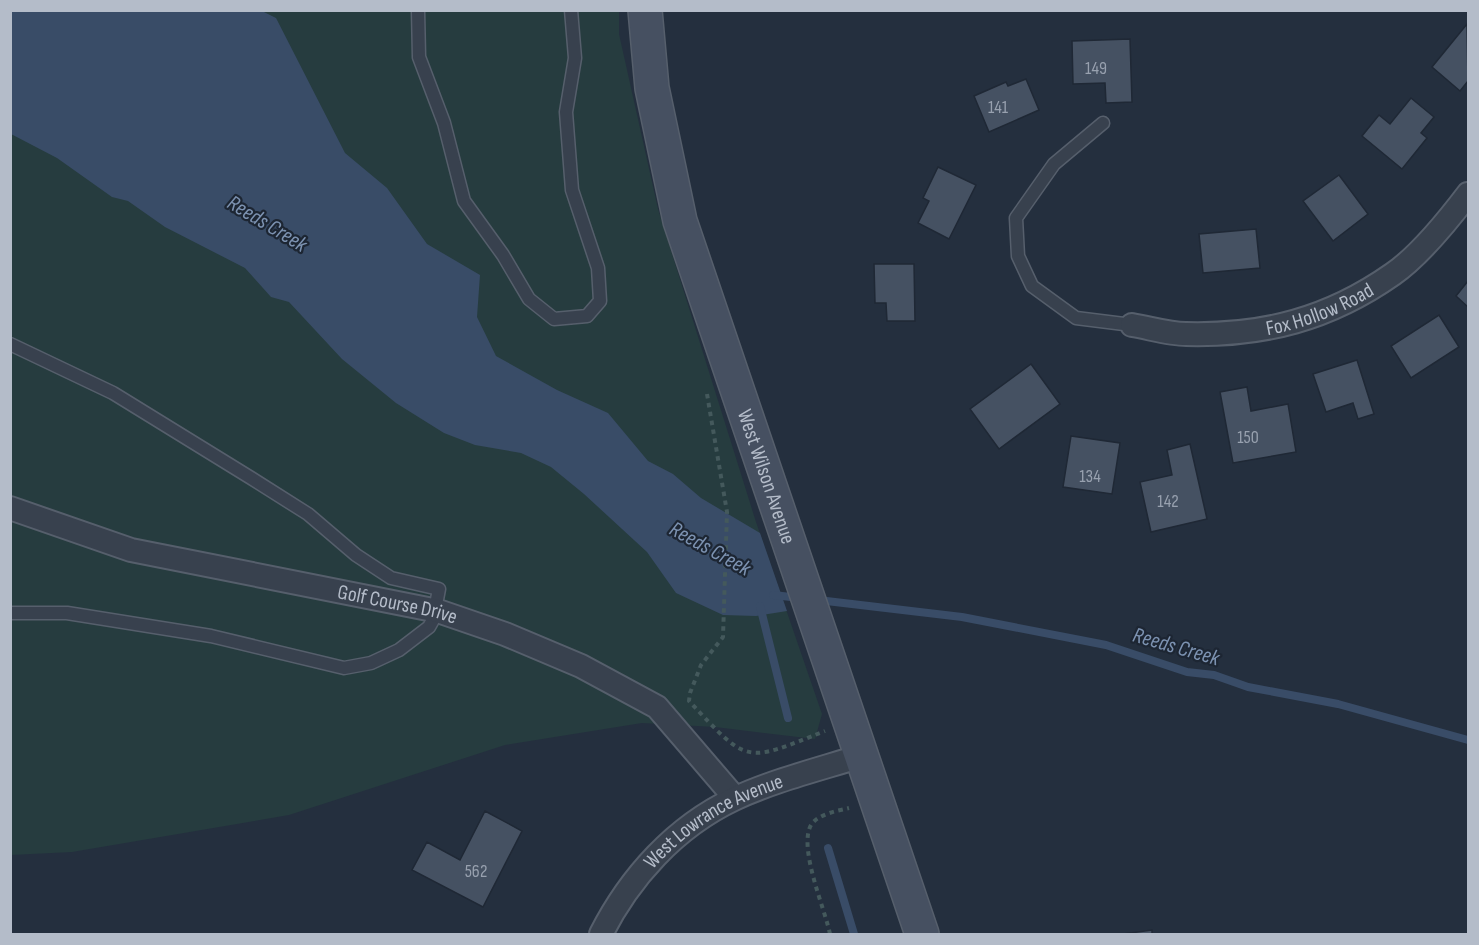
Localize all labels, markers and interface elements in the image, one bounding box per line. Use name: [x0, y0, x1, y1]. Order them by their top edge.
house number: 149: [1085, 58, 1107, 79]
house number: 141: [988, 97, 1009, 118]
water label: Reeds Creek: [222, 190, 313, 259]
street label: Fox Hollow Road: [1264, 277, 1378, 341]
street label: West Wilson Avenue: [732, 406, 801, 547]
house number: 150: [1237, 427, 1259, 448]
house number: 134: [1079, 466, 1101, 487]
house number: 142: [1157, 491, 1179, 512]
water label: Reeds Creek: [665, 516, 756, 583]
street label: Golf Course Drive: [336, 579, 461, 629]
water label: Reeds Creek: [1130, 622, 1223, 672]
street label: West Lowrance Avenue: [638, 768, 786, 874]
house number: 562: [465, 861, 487, 882]

